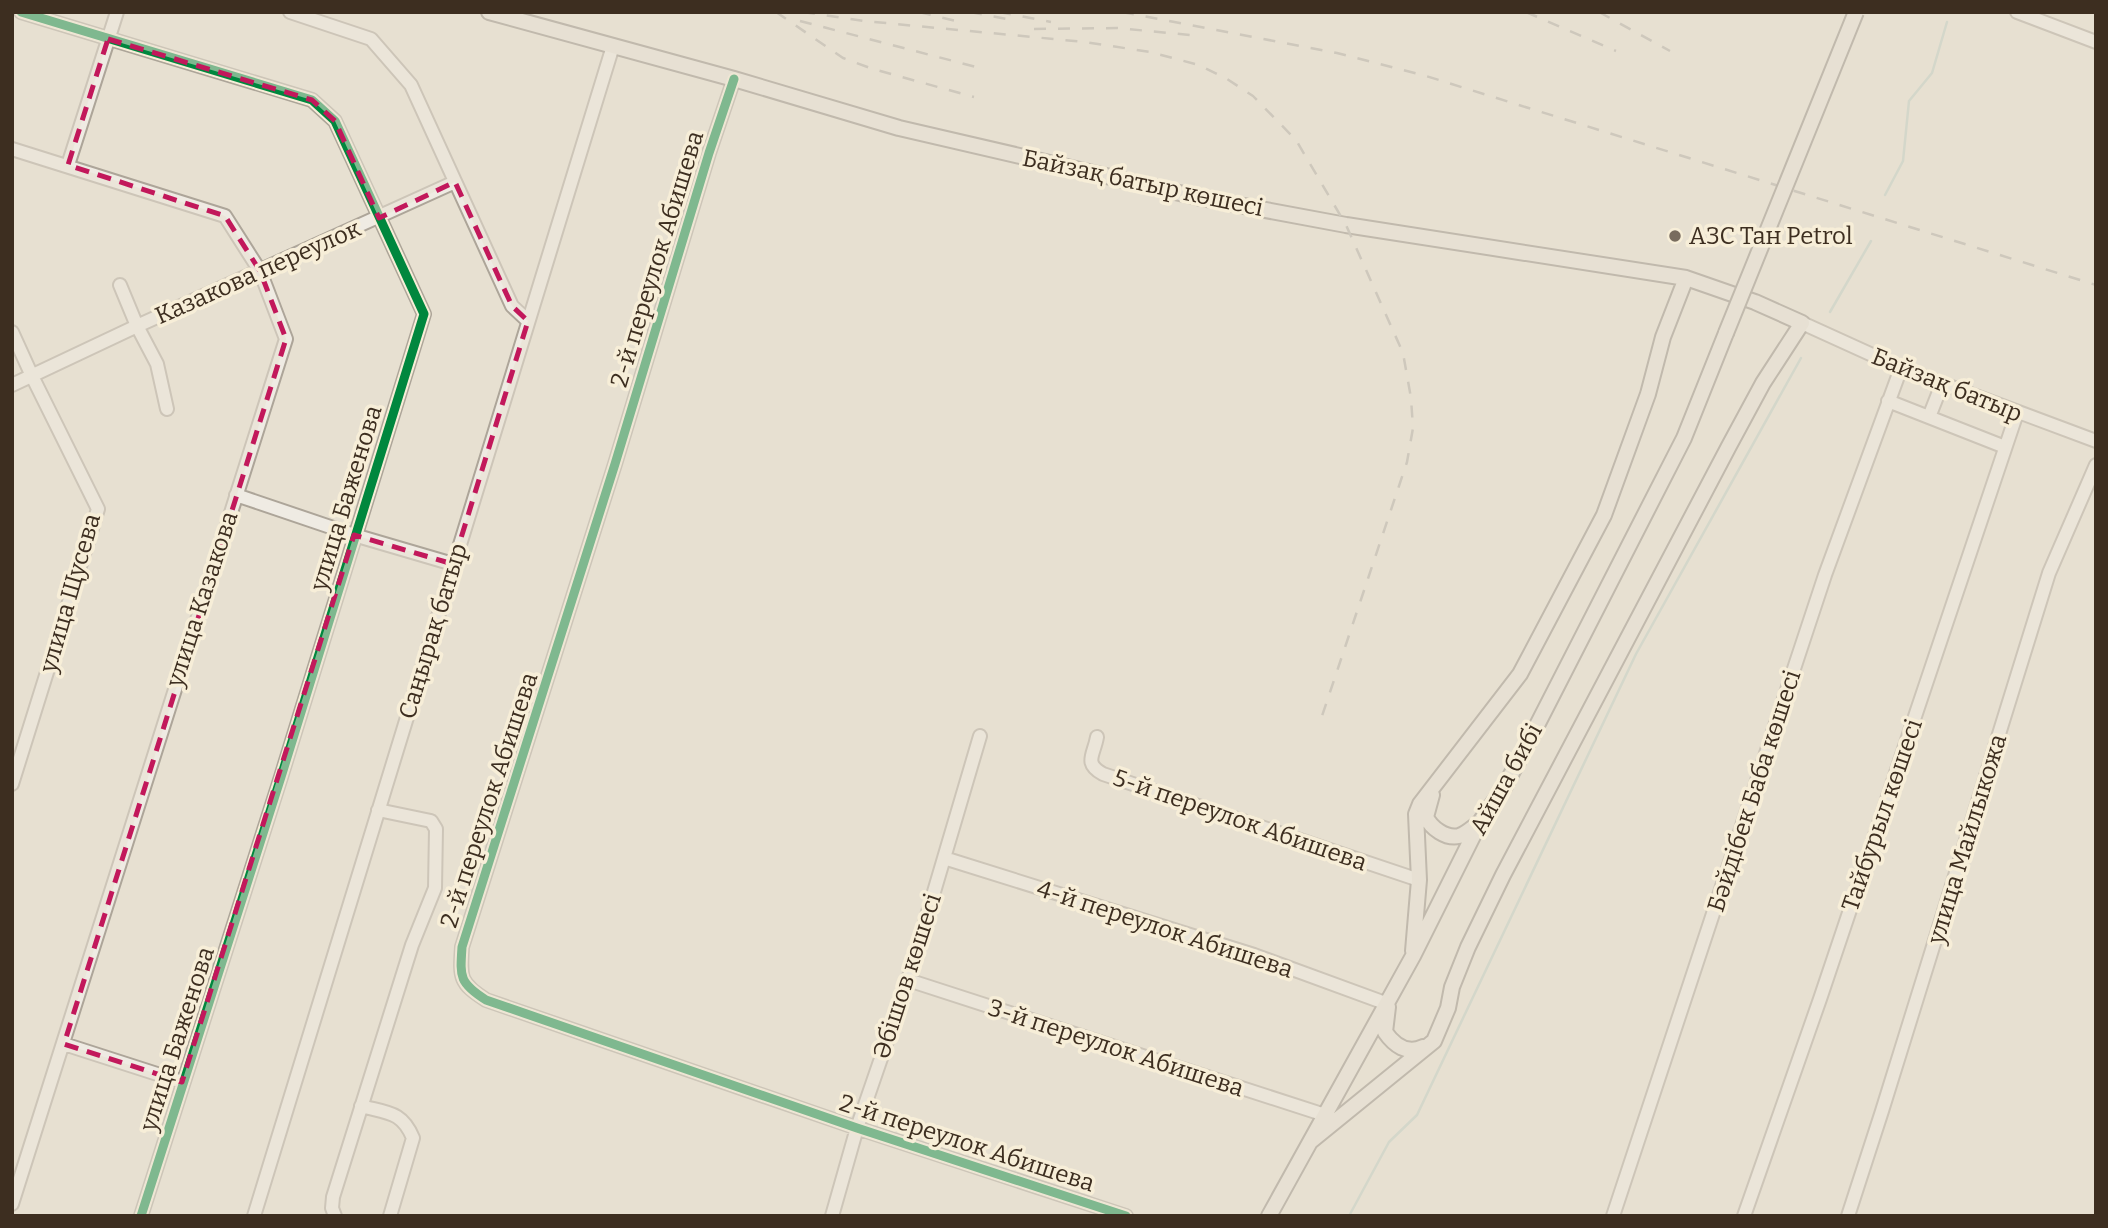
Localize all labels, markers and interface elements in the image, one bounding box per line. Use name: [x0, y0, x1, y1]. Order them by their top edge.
street label: 2-й переулок Абишева: [605, 127, 709, 391]
street label: Байзақ батыр көшесі: [1020, 144, 1266, 222]
street label: Казакова переулок: [151, 214, 365, 330]
place label: АЗС Тан Petrol: [1689, 222, 1853, 250]
marker: АЗС Тан Petrol: [1667, 228, 1683, 244]
street label: Байзақ батыр: [1868, 342, 2026, 428]
street label: улица Баженова: [304, 402, 387, 595]
street label: улица Казакова: [160, 508, 244, 691]
street label: улица Щусева: [34, 510, 106, 677]
street label: Саңырақ батыр: [393, 540, 473, 722]
street label: Бәйдібек Баба көшесі: [1702, 667, 1806, 915]
street label: 2-й переулок Абишева: [434, 669, 544, 931]
street label: Тайбурыл көшесі: [1836, 715, 1928, 915]
street label: Айша бибі: [1464, 719, 1548, 839]
street label: улица Майлыкожа: [1921, 731, 2012, 948]
street label: 5-й переулок Абишева: [1110, 763, 1370, 877]
street label: 4-й переулок Абишева: [1033, 874, 1297, 984]
street label: Әбішов көшесі: [867, 890, 947, 1062]
street label: улица Баженова: [134, 943, 220, 1136]
street label: 3-й переулок Абишева: [985, 993, 1247, 1103]
street label: 2-й переулок Абишева: [836, 1088, 1098, 1198]

